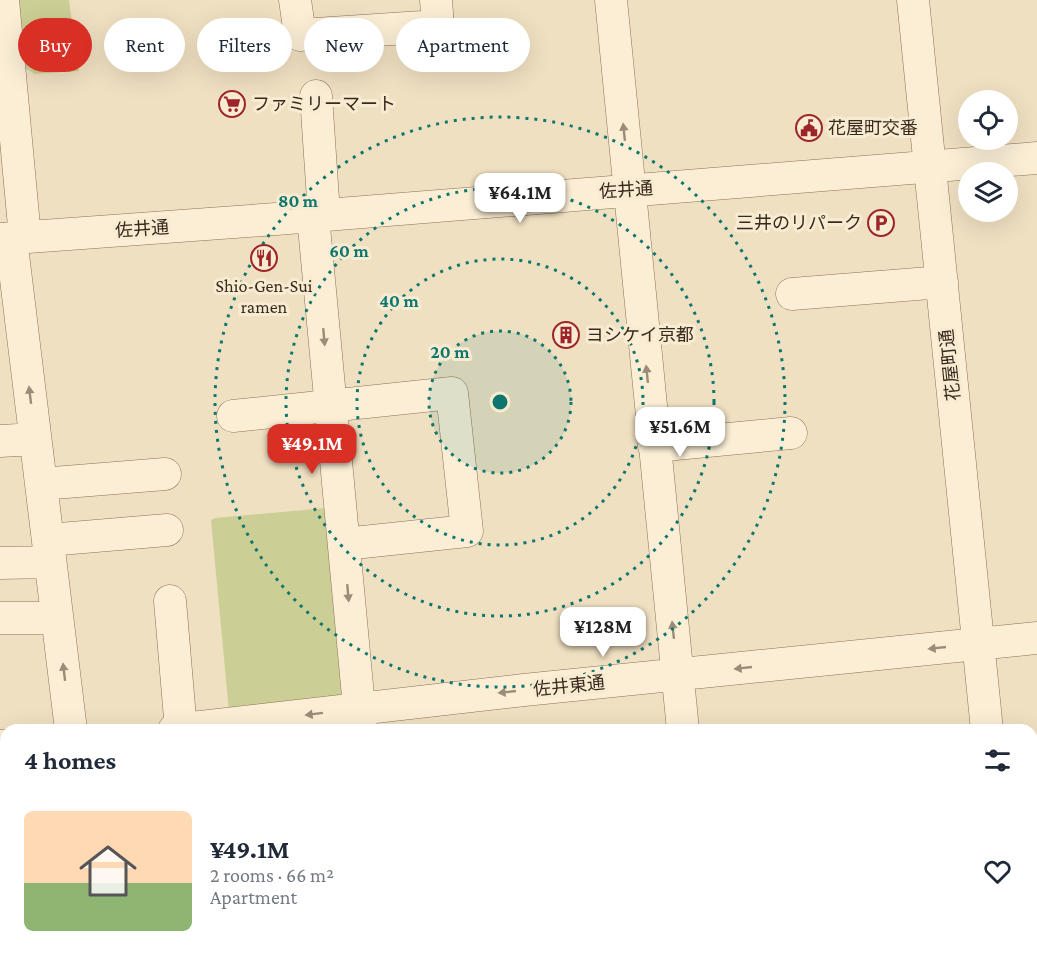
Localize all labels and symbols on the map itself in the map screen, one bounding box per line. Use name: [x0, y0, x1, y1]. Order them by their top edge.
supermarket icon: ファミリーマート: [217, 89, 247, 119]
place label: ファミリーマート: [252, 94, 396, 114]
public building icon: 花屋町交番: [794, 113, 824, 143]
place label: 花屋町交番: [828, 118, 918, 138]
one-way arrow: [619, 122, 629, 141]
pin: ¥64.1M: [471, 173, 569, 224]
street label: 佐井通: [598, 178, 654, 202]
text: 80 m: [278, 191, 319, 211]
parking icon: 三井のリパーク: [866, 208, 896, 238]
place label: 三井のリパーク: [736, 213, 862, 233]
street label: 佐井通: [114, 217, 170, 241]
text: 60 m: [329, 241, 369, 261]
restaurant icon: Shio-Gen-Sui ramen: [249, 243, 279, 273]
place label: Shio-Gen-Sui ramen: [216, 276, 313, 317]
text: 40 m: [379, 291, 419, 311]
building icon: ヨシケイ京都: [551, 320, 581, 350]
place label: ヨシケイ京都: [586, 325, 694, 345]
one-way arrow: [319, 327, 329, 346]
street label: 花屋町通: [936, 328, 964, 402]
text: 20 m: [431, 342, 470, 362]
one-way arrow: [642, 364, 652, 383]
one-way arrow: [25, 386, 35, 405]
centre of rings: [490, 392, 510, 412]
pin: ¥51.6M: [631, 407, 729, 458]
pin: ¥49.1M: [263, 424, 361, 475]
one-way arrow: [343, 584, 353, 603]
pin: ¥128M: [561, 607, 645, 658]
one-way arrow: [668, 621, 678, 640]
one-way arrow: [927, 643, 946, 653]
one-way arrow: [59, 663, 68, 682]
one-way arrow: [733, 663, 752, 673]
street label: 佐井東通: [532, 672, 606, 700]
one-way arrow: [498, 687, 517, 697]
one-way arrow: [304, 709, 323, 719]

